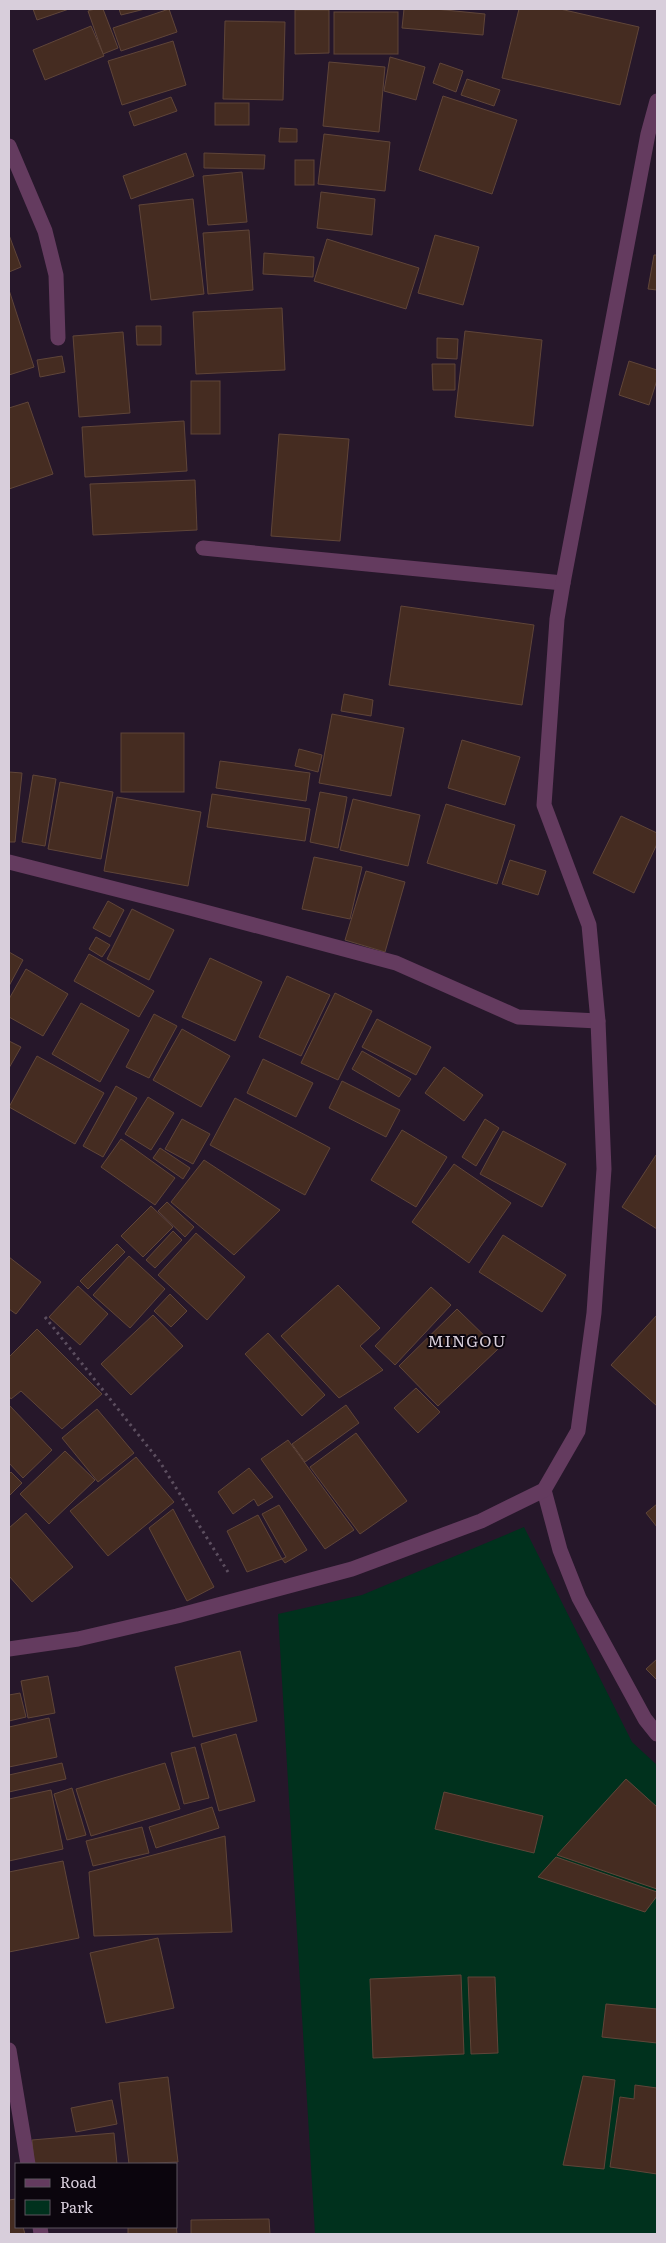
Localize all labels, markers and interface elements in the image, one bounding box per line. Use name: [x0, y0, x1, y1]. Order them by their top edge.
district label: MINGOU: [428, 1328, 506, 1352]
legend: [15, 2163, 178, 2228]
text: Road: [60, 2170, 96, 2193]
text: Park: [60, 2195, 94, 2218]

